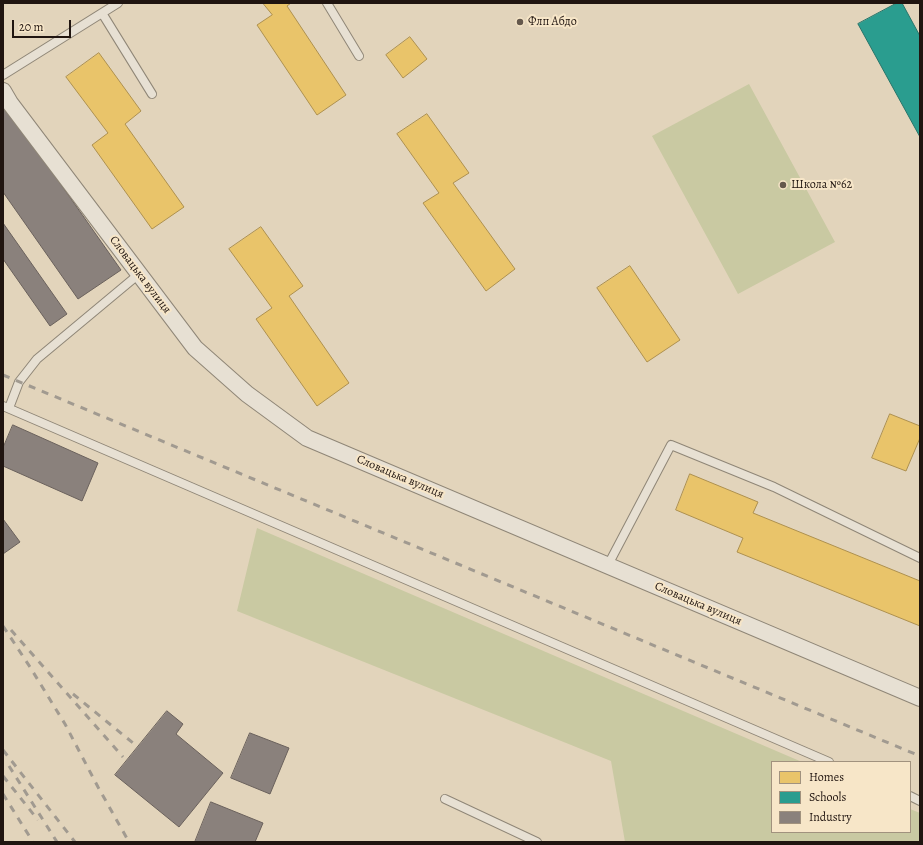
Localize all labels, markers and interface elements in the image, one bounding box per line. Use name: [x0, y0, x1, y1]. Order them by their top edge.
scale bar: [14, 12, 73, 38]
place label: Флп Абдо: [528, 15, 577, 29]
marker: Флп Абдо: [515, 17, 525, 27]
text: 20 m: [19, 19, 43, 35]
place label: Школа №62: [791, 178, 852, 192]
marker: Школа №62: [778, 180, 788, 190]
street label: Словацька вулиця: [106, 233, 174, 317]
street label: Словацька вулиця: [354, 452, 446, 502]
street label: Словацька вулиця: [652, 579, 744, 629]
legend: [771, 761, 911, 833]
text: Homes: [809, 769, 844, 785]
text: Schools: [809, 789, 846, 805]
text: Industry: [809, 809, 852, 825]

